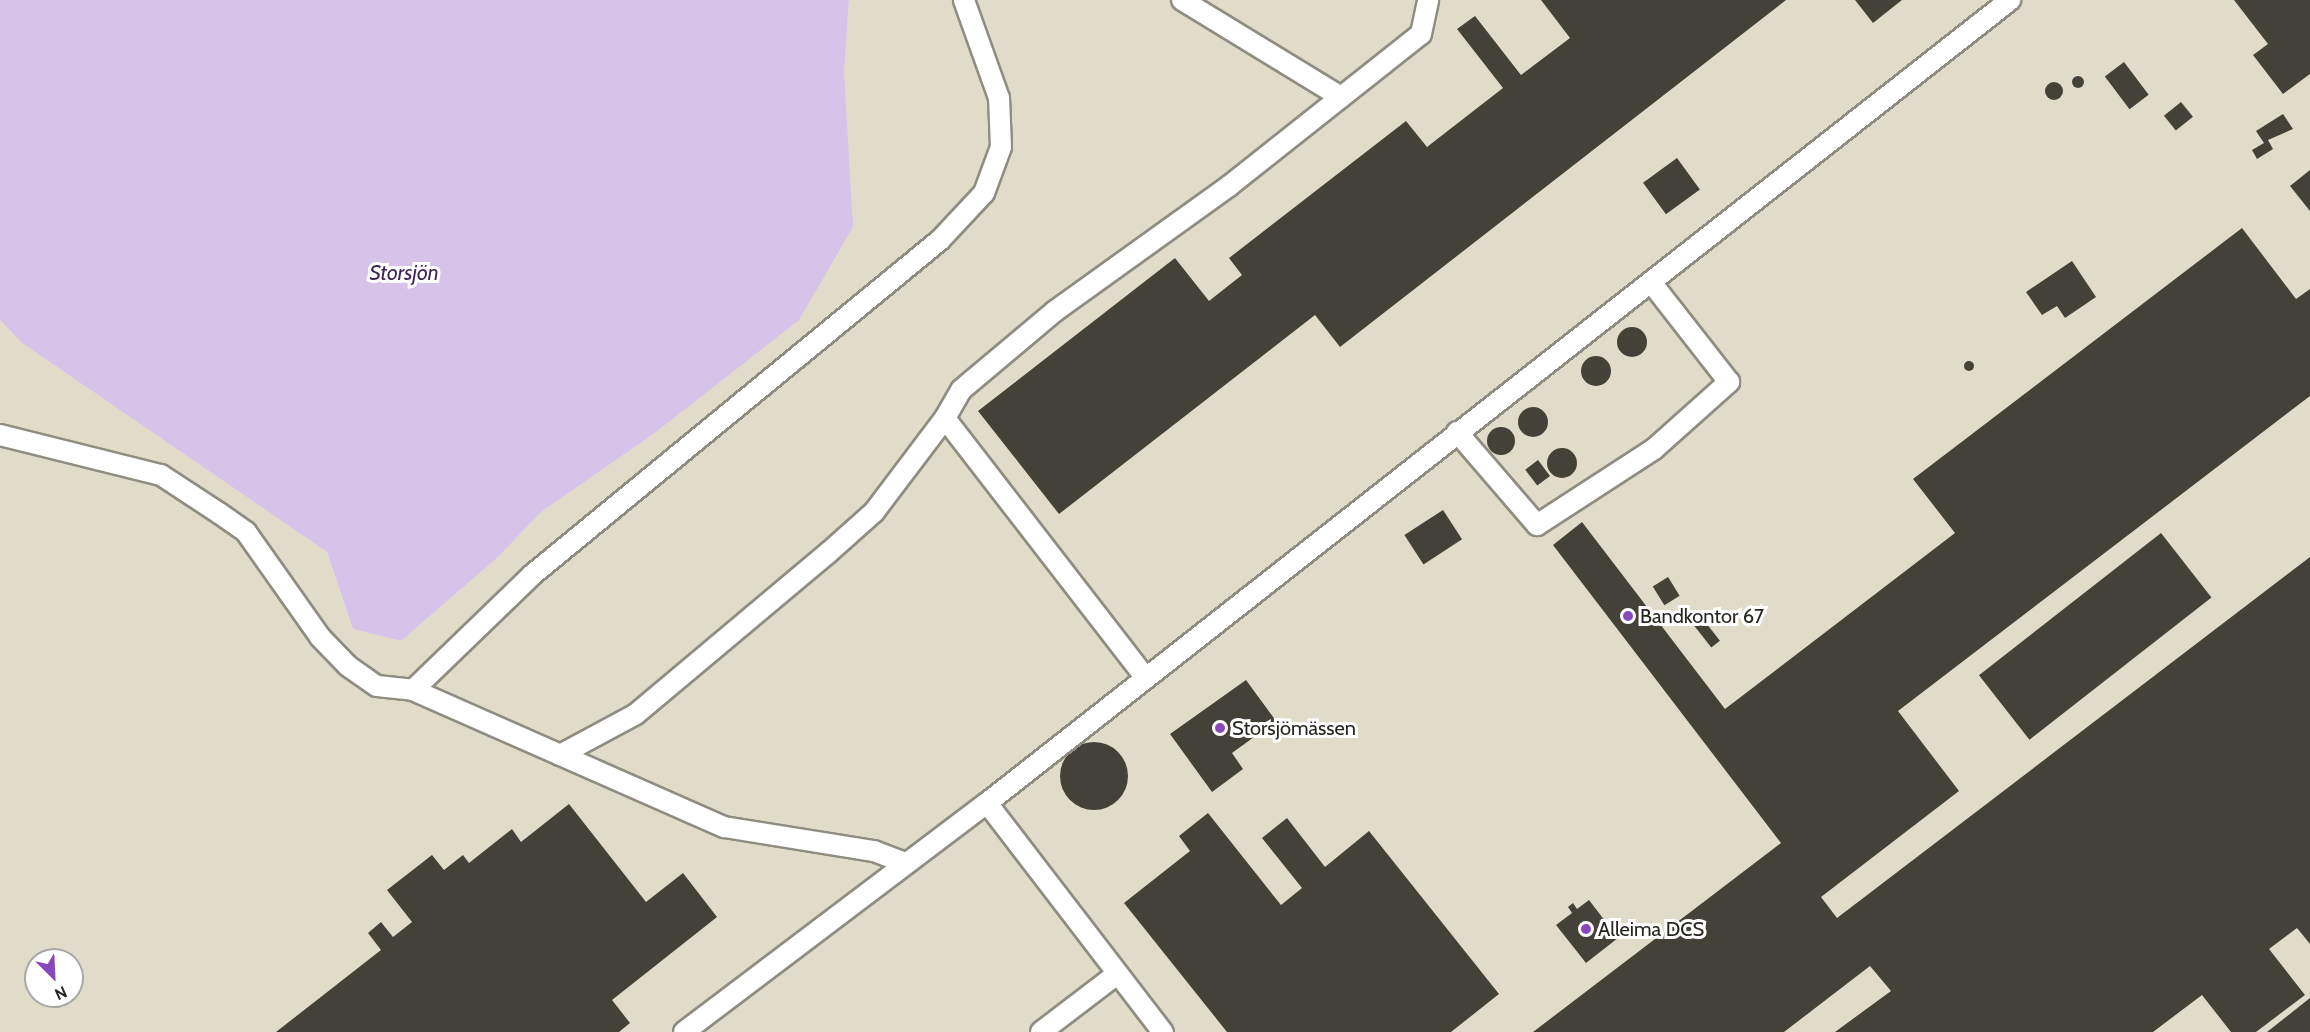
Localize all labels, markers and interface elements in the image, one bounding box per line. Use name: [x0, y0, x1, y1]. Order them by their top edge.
water label: Storsjön: [369, 260, 439, 286]
place label: Bandkontor 67: [1640, 604, 1764, 628]
marker: Bandkontor 67: [1621, 609, 1635, 623]
place label: Storsjömässen: [1232, 716, 1356, 740]
marker: Storsjömässen: [1213, 721, 1227, 735]
place label: Alleima DCS: [1598, 917, 1704, 941]
marker: Alleima DCS: [1579, 922, 1593, 936]
north arrow: [24, 948, 84, 1008]
text: N: [52, 982, 70, 1004]

